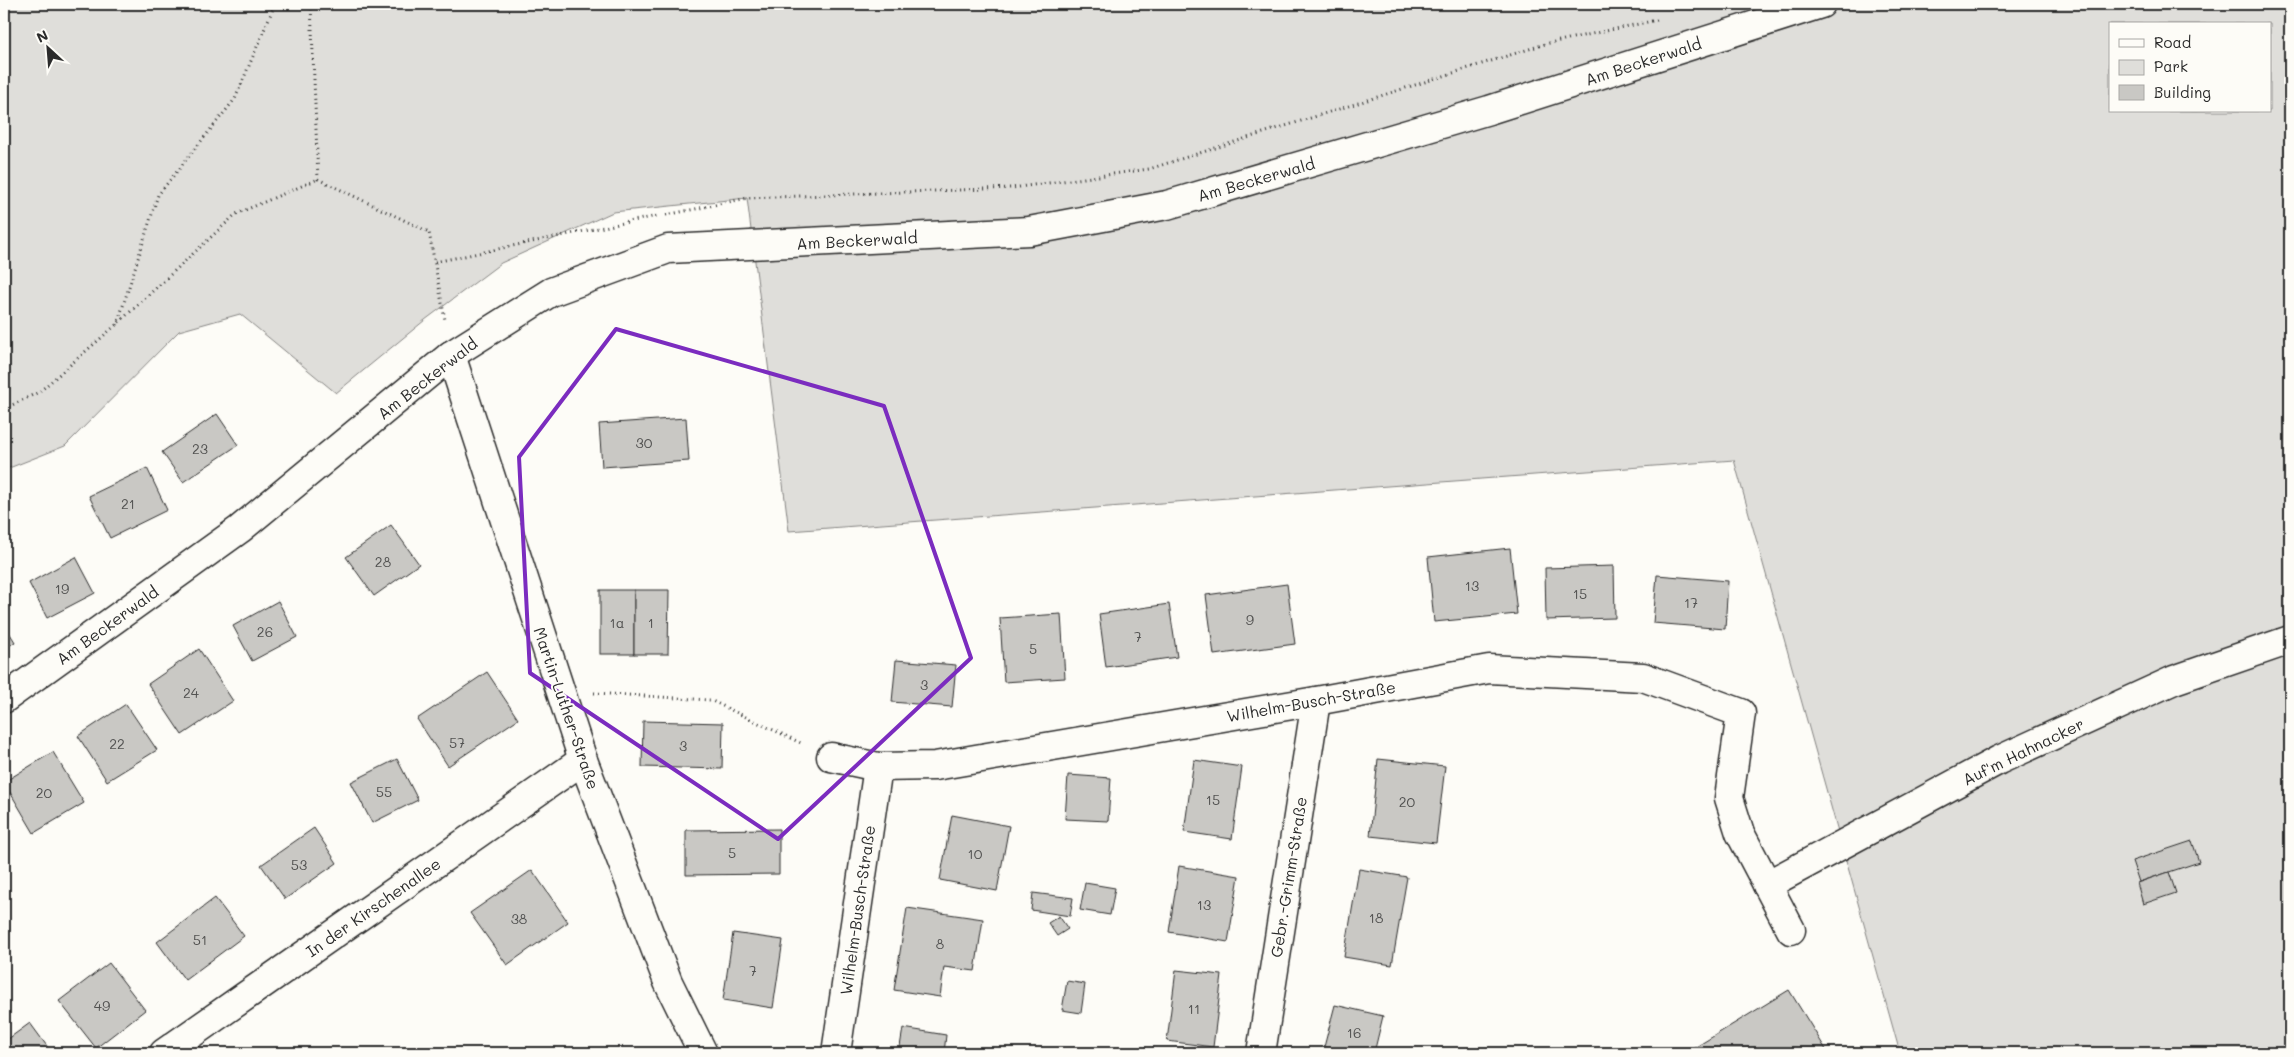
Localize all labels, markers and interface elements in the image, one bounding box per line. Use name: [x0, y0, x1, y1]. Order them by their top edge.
north arrow: [22, 22, 72, 72]
legend: [2109, 22, 2272, 112]
text: N: [33, 25, 51, 47]
street label: Am Beckerwald: [1582, 32, 1704, 90]
text: Road: [2154, 32, 2191, 52]
text: Park: [2154, 56, 2188, 76]
text: Building: [2154, 82, 2211, 102]
street label: Am Beckerwald: [1195, 152, 1317, 206]
street label: Am Beckerwald: [796, 226, 918, 254]
street label: Am Beckerwald: [373, 332, 481, 424]
house number: 30: [636, 433, 653, 452]
house number: 23: [192, 439, 208, 458]
house number: 21: [121, 494, 135, 513]
house number: 28: [375, 552, 391, 571]
house number: 13: [1465, 576, 1479, 595]
house number: 19: [55, 579, 69, 598]
street label: Am Beckerwald: [52, 581, 162, 669]
house number: 15: [1573, 584, 1587, 603]
house number: 17: [1684, 593, 1698, 612]
house number: 9: [1246, 610, 1254, 629]
house number: 1a: [610, 613, 624, 632]
house number: 1: [648, 613, 654, 632]
house number: 26: [257, 622, 273, 641]
street label: Martin-Luther-Straße: [529, 624, 605, 792]
house number: 7: [1134, 627, 1142, 646]
house number: 5: [1029, 639, 1037, 658]
house number: 3: [920, 675, 928, 694]
street label: Wilhelm-Busch-Straße: [1225, 676, 1397, 726]
house number: 24: [183, 683, 200, 702]
street label: Auf'm Hahnacker: [1959, 713, 2087, 789]
house number: 57: [449, 733, 465, 752]
house number: 22: [109, 734, 125, 753]
house number: 3: [679, 736, 687, 755]
house number: 55: [376, 782, 392, 801]
house number: 20: [36, 783, 53, 802]
house number: 15: [1206, 790, 1220, 809]
house number: 20: [1399, 792, 1416, 811]
street label: Gebr.-Grimm-Straße: [1265, 795, 1311, 959]
street label: Wilhelm-Busch-Straße: [835, 824, 879, 996]
house number: 5: [728, 843, 736, 862]
house number: 10: [968, 844, 983, 863]
street label: In der Kirschenallee: [302, 853, 444, 961]
house number: 53: [291, 855, 307, 874]
house number: 13: [1197, 895, 1211, 914]
house number: 18: [1369, 908, 1383, 927]
house number: 38: [511, 909, 527, 928]
house number: 51: [193, 930, 207, 949]
house number: 8: [936, 934, 944, 953]
house number: 7: [749, 961, 757, 980]
house number: 49: [94, 996, 110, 1015]
house number: 11: [1188, 999, 1200, 1018]
house number: 16: [1347, 1023, 1361, 1042]

